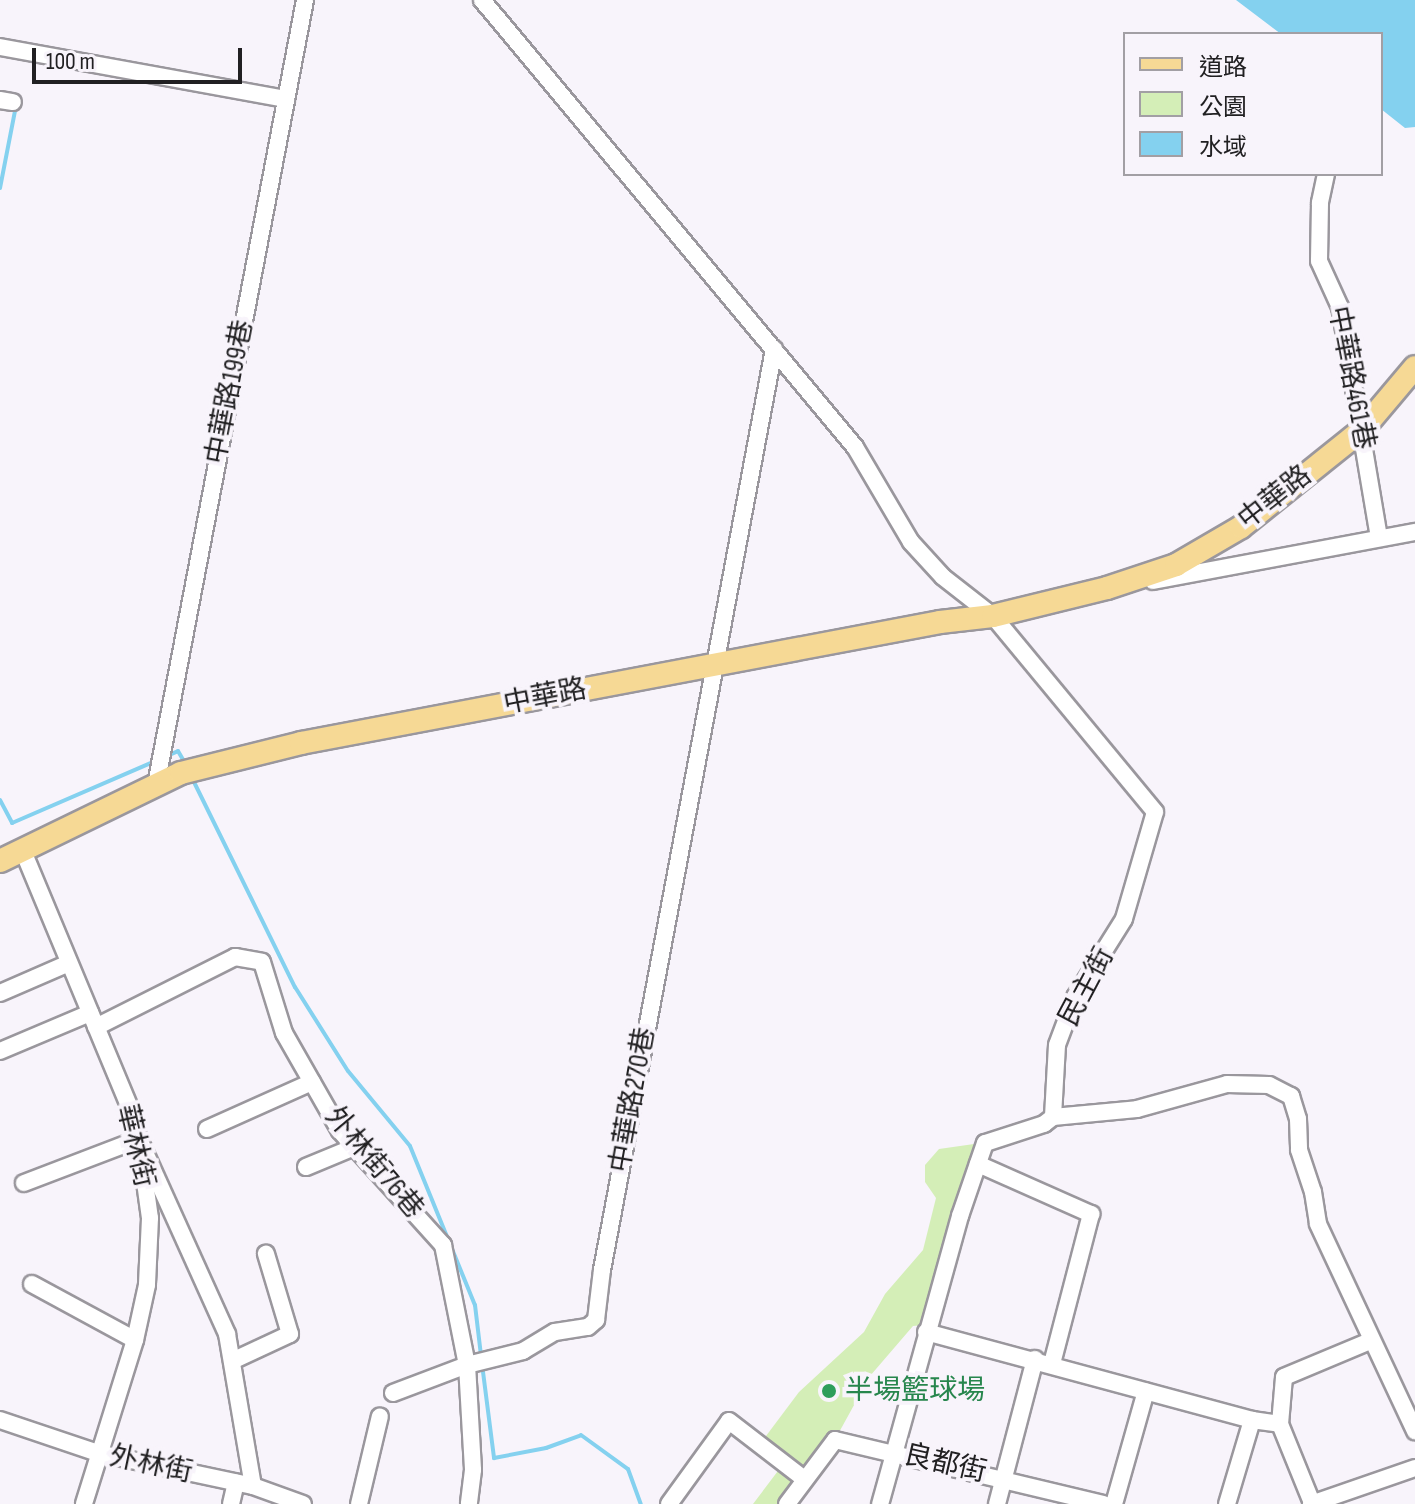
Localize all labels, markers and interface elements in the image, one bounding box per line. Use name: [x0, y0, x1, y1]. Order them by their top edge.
scale bar: [36, 32, 246, 82]
legend: [1123, 32, 1383, 176]
text: 100 m: [46, 47, 95, 76]
text: 道路: [1199, 53, 1247, 82]
text: 公園: [1199, 93, 1247, 122]
text: 水域: [1199, 133, 1247, 162]
street label: 中華路461巷: [1321, 303, 1381, 453]
street label: 中華路199巷: [200, 317, 260, 467]
street label: 中華路: [1232, 459, 1318, 537]
street label: 中華路: [501, 672, 589, 722]
street label: 民主街: [1052, 942, 1122, 1032]
street label: 中華路270巷: [604, 1025, 662, 1175]
street label: 外林街76巷: [318, 1100, 430, 1226]
street label: 華林街: [109, 1101, 161, 1191]
place label: 半場籃球場: [845, 1374, 985, 1408]
marker: 半場籃球場: [820, 1382, 838, 1400]
street label: 良都街: [900, 1438, 990, 1490]
street label: 外林街: [106, 1440, 196, 1490]

